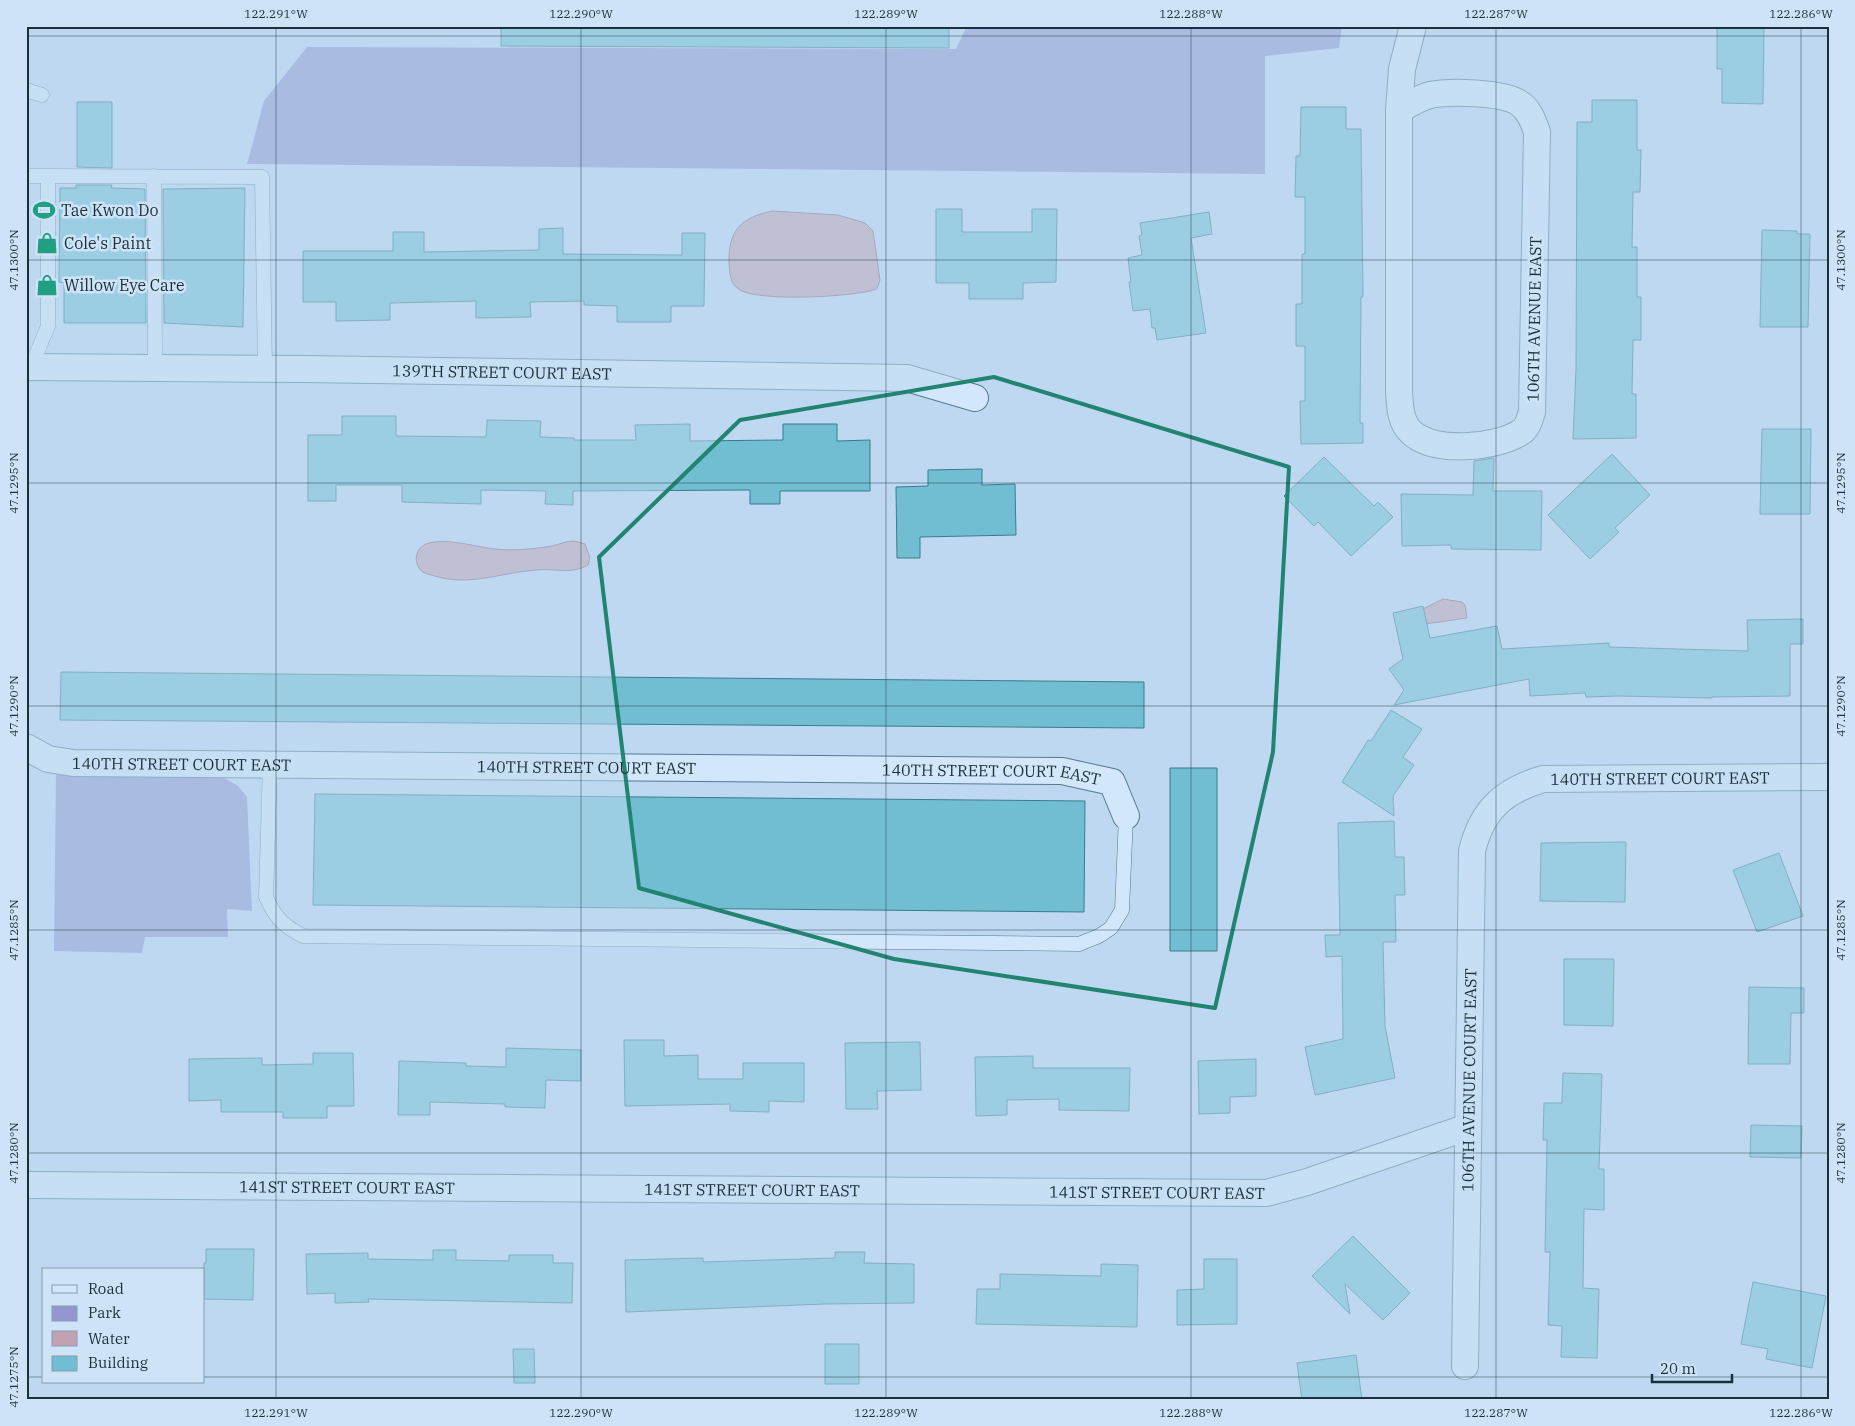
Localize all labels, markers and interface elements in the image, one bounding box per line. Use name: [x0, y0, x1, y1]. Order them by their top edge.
text: 122.291°W: [244, 6, 308, 21]
text: 122.290°W: [549, 6, 613, 21]
text: 122.289°W: [854, 6, 918, 21]
text: 122.288°W: [1159, 6, 1223, 21]
text: 122.287°W: [1464, 6, 1528, 21]
text: 122.286°W: [1769, 6, 1833, 21]
sports icon: Tae Kwon Do: [31, 197, 57, 223]
place label: Tae Kwon Do: [61, 200, 158, 220]
text: 47.1300°N: [6, 229, 21, 291]
text: 47.1300°N: [1833, 229, 1848, 291]
shop icon: Cole's Paint: [34, 230, 60, 256]
place label: Cole's Paint: [64, 233, 151, 253]
street label: 106TH AVENUE EAST: [1523, 236, 1545, 402]
shop icon: Willow Eye Care: [34, 272, 60, 298]
place label: Willow Eye Care: [64, 275, 185, 295]
street label: 139TH STREET COURT EAST: [392, 360, 612, 384]
text: 47.1295°N: [6, 452, 21, 514]
text: 47.1295°N: [1833, 452, 1848, 514]
text: 47.1290°N: [6, 675, 21, 737]
text: 47.1290°N: [1833, 675, 1848, 737]
street label: 140TH STREET COURT EAST: [72, 753, 291, 775]
street label: 140TH STREET COURT EAST: [477, 756, 696, 778]
street label: 140TH STREET COURT EAST: [882, 760, 1103, 789]
street label: 140TH STREET COURT EAST: [1550, 767, 1770, 789]
text: 47.1285°N: [6, 899, 21, 961]
text: 47.1285°N: [1833, 899, 1848, 961]
street label: 106TH AVENUE COURT EAST: [1457, 968, 1480, 1192]
text: 47.1280°N: [6, 1122, 21, 1184]
text: 47.1280°N: [1833, 1122, 1848, 1184]
street label: 141ST STREET COURT EAST: [239, 1176, 455, 1198]
street label: 141ST STREET COURT EAST: [644, 1179, 860, 1200]
street label: 141ST STREET COURT EAST: [1049, 1182, 1265, 1203]
legend: [42, 1268, 205, 1384]
text: Road: [88, 1279, 124, 1298]
text: Park: [88, 1303, 121, 1322]
text: Water: [88, 1329, 130, 1348]
text: 47.1275°N: [6, 1346, 21, 1408]
scale bar: [1652, 1351, 1732, 1383]
text: Building: [88, 1353, 148, 1372]
text: 20 m: [1660, 1359, 1696, 1378]
text: 122.291°W: [244, 1405, 308, 1420]
text: 122.290°W: [549, 1405, 613, 1420]
text: 122.289°W: [854, 1405, 918, 1420]
text: 122.288°W: [1159, 1405, 1223, 1420]
text: 122.287°W: [1464, 1405, 1528, 1420]
text: 122.286°W: [1769, 1405, 1833, 1420]

